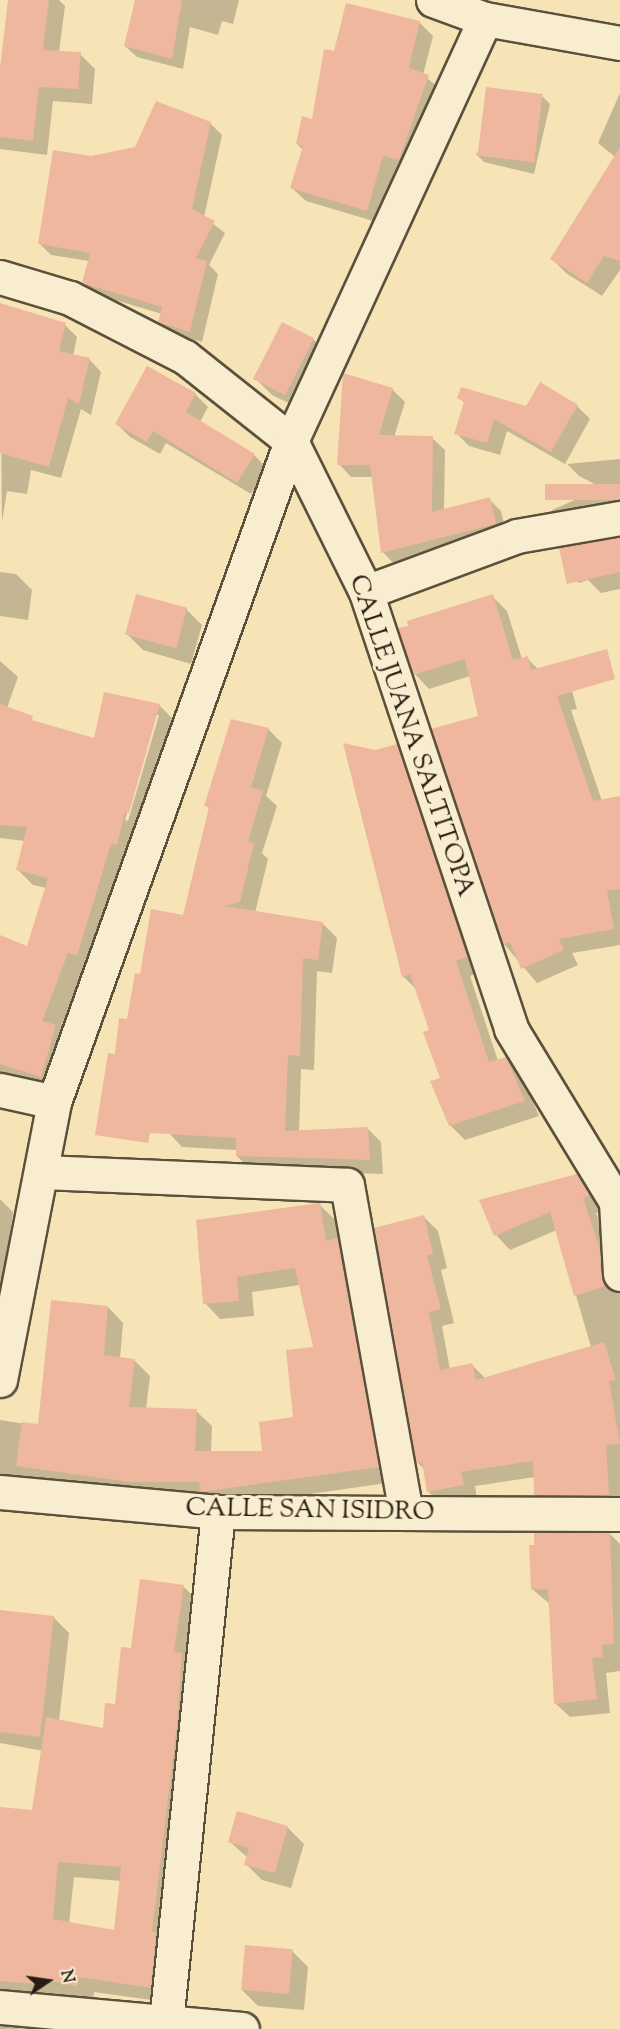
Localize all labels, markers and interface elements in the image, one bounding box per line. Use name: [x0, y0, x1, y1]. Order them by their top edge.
street label: CALLE JUANA SALTITOPA: [341, 571, 481, 901]
street label: CALLE SAN ISIDRO: [185, 1493, 435, 1529]
north arrow: [18, 1951, 78, 2011]
text: N: [53, 1968, 79, 1986]

